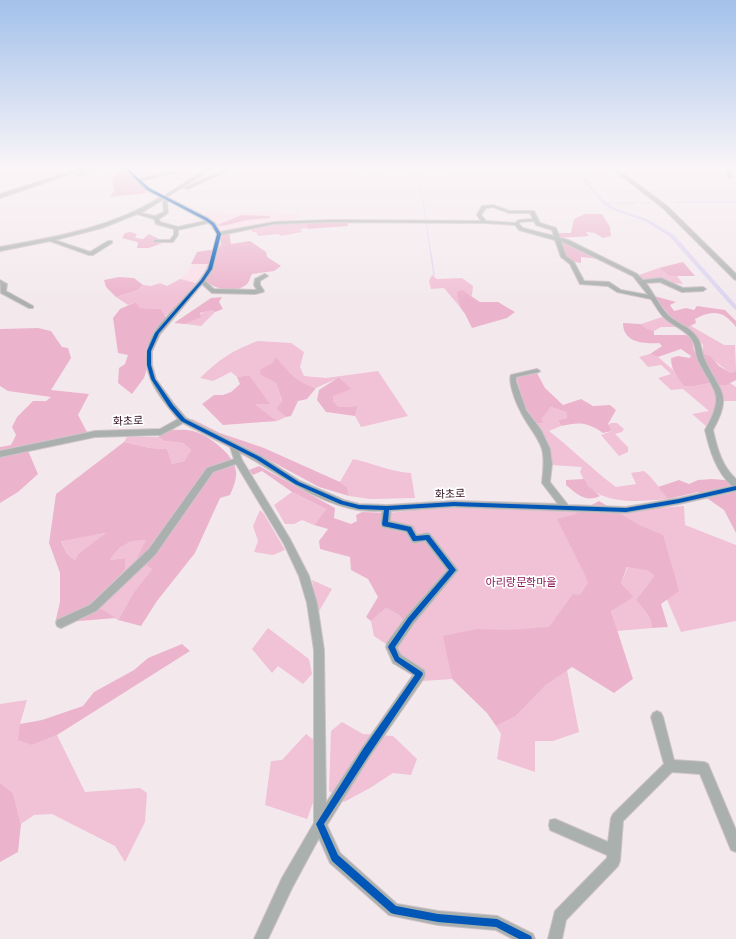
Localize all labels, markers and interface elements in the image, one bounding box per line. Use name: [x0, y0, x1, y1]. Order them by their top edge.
street label: 화초로: [113, 415, 143, 429]
street label: 화초로: [435, 488, 465, 502]
park label: 아리랑문학마을: [486, 576, 556, 590]

